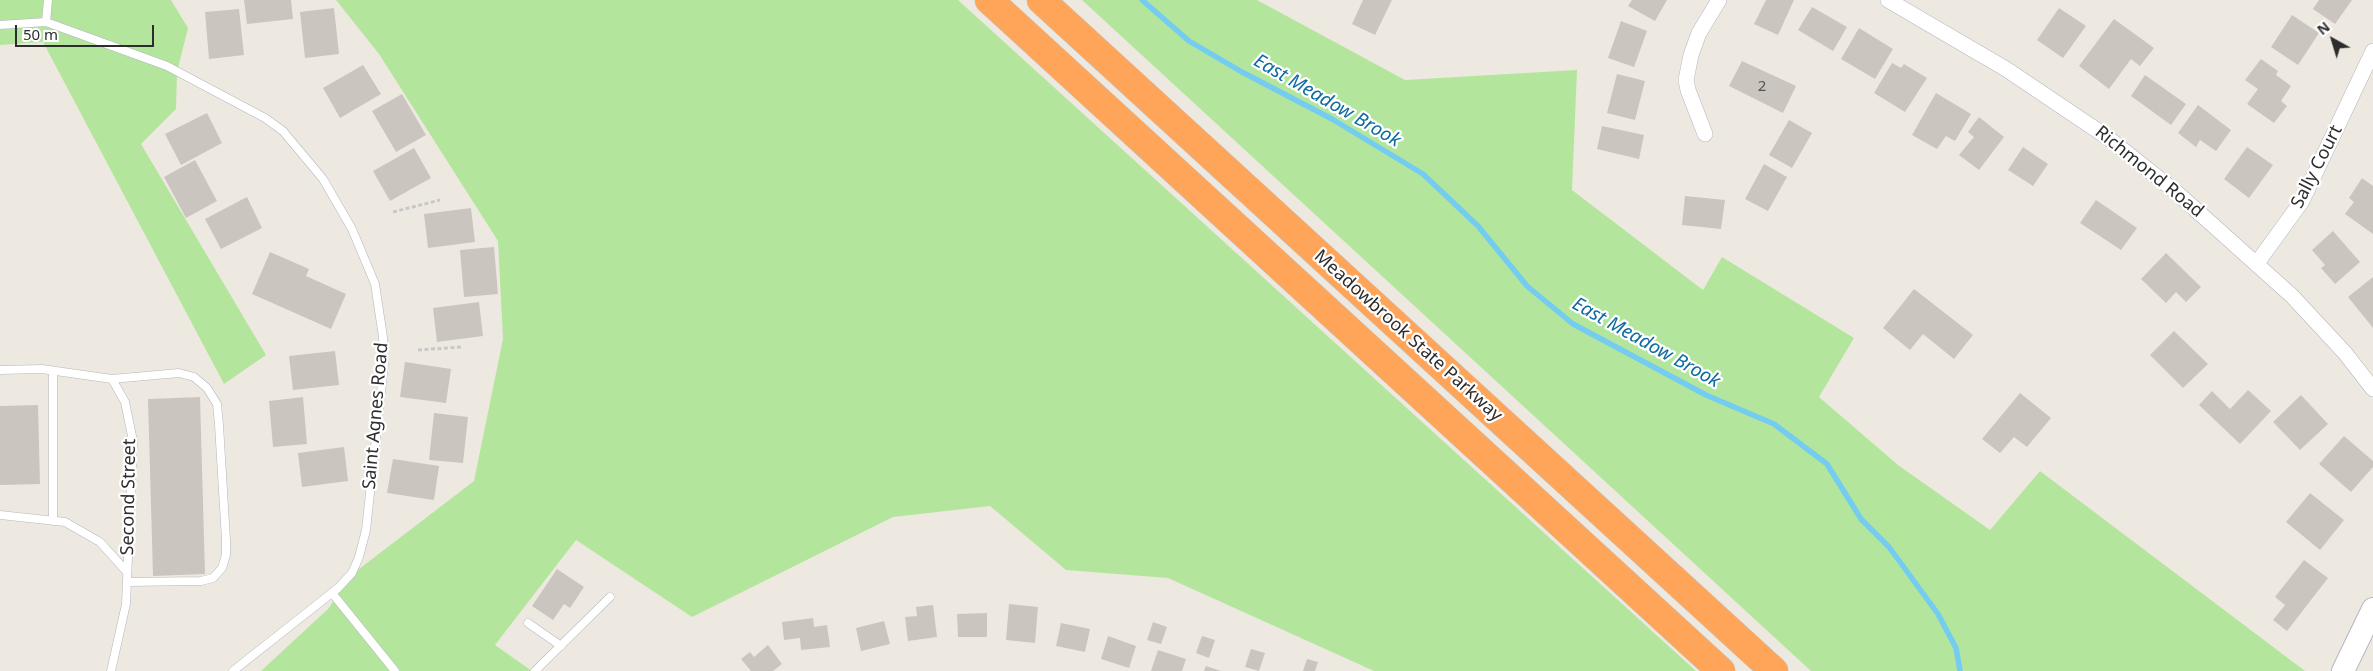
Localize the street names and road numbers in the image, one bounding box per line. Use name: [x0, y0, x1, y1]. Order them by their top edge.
street label: Richmond Road: [2090, 122, 2208, 222]
street label: Sally Court: [2287, 122, 2347, 212]
street label: Meadowbrook State Parkway: [1309, 246, 1507, 426]
street label: Saint Agnes Road: [359, 342, 393, 490]
street label: Second Street: [117, 438, 141, 556]

